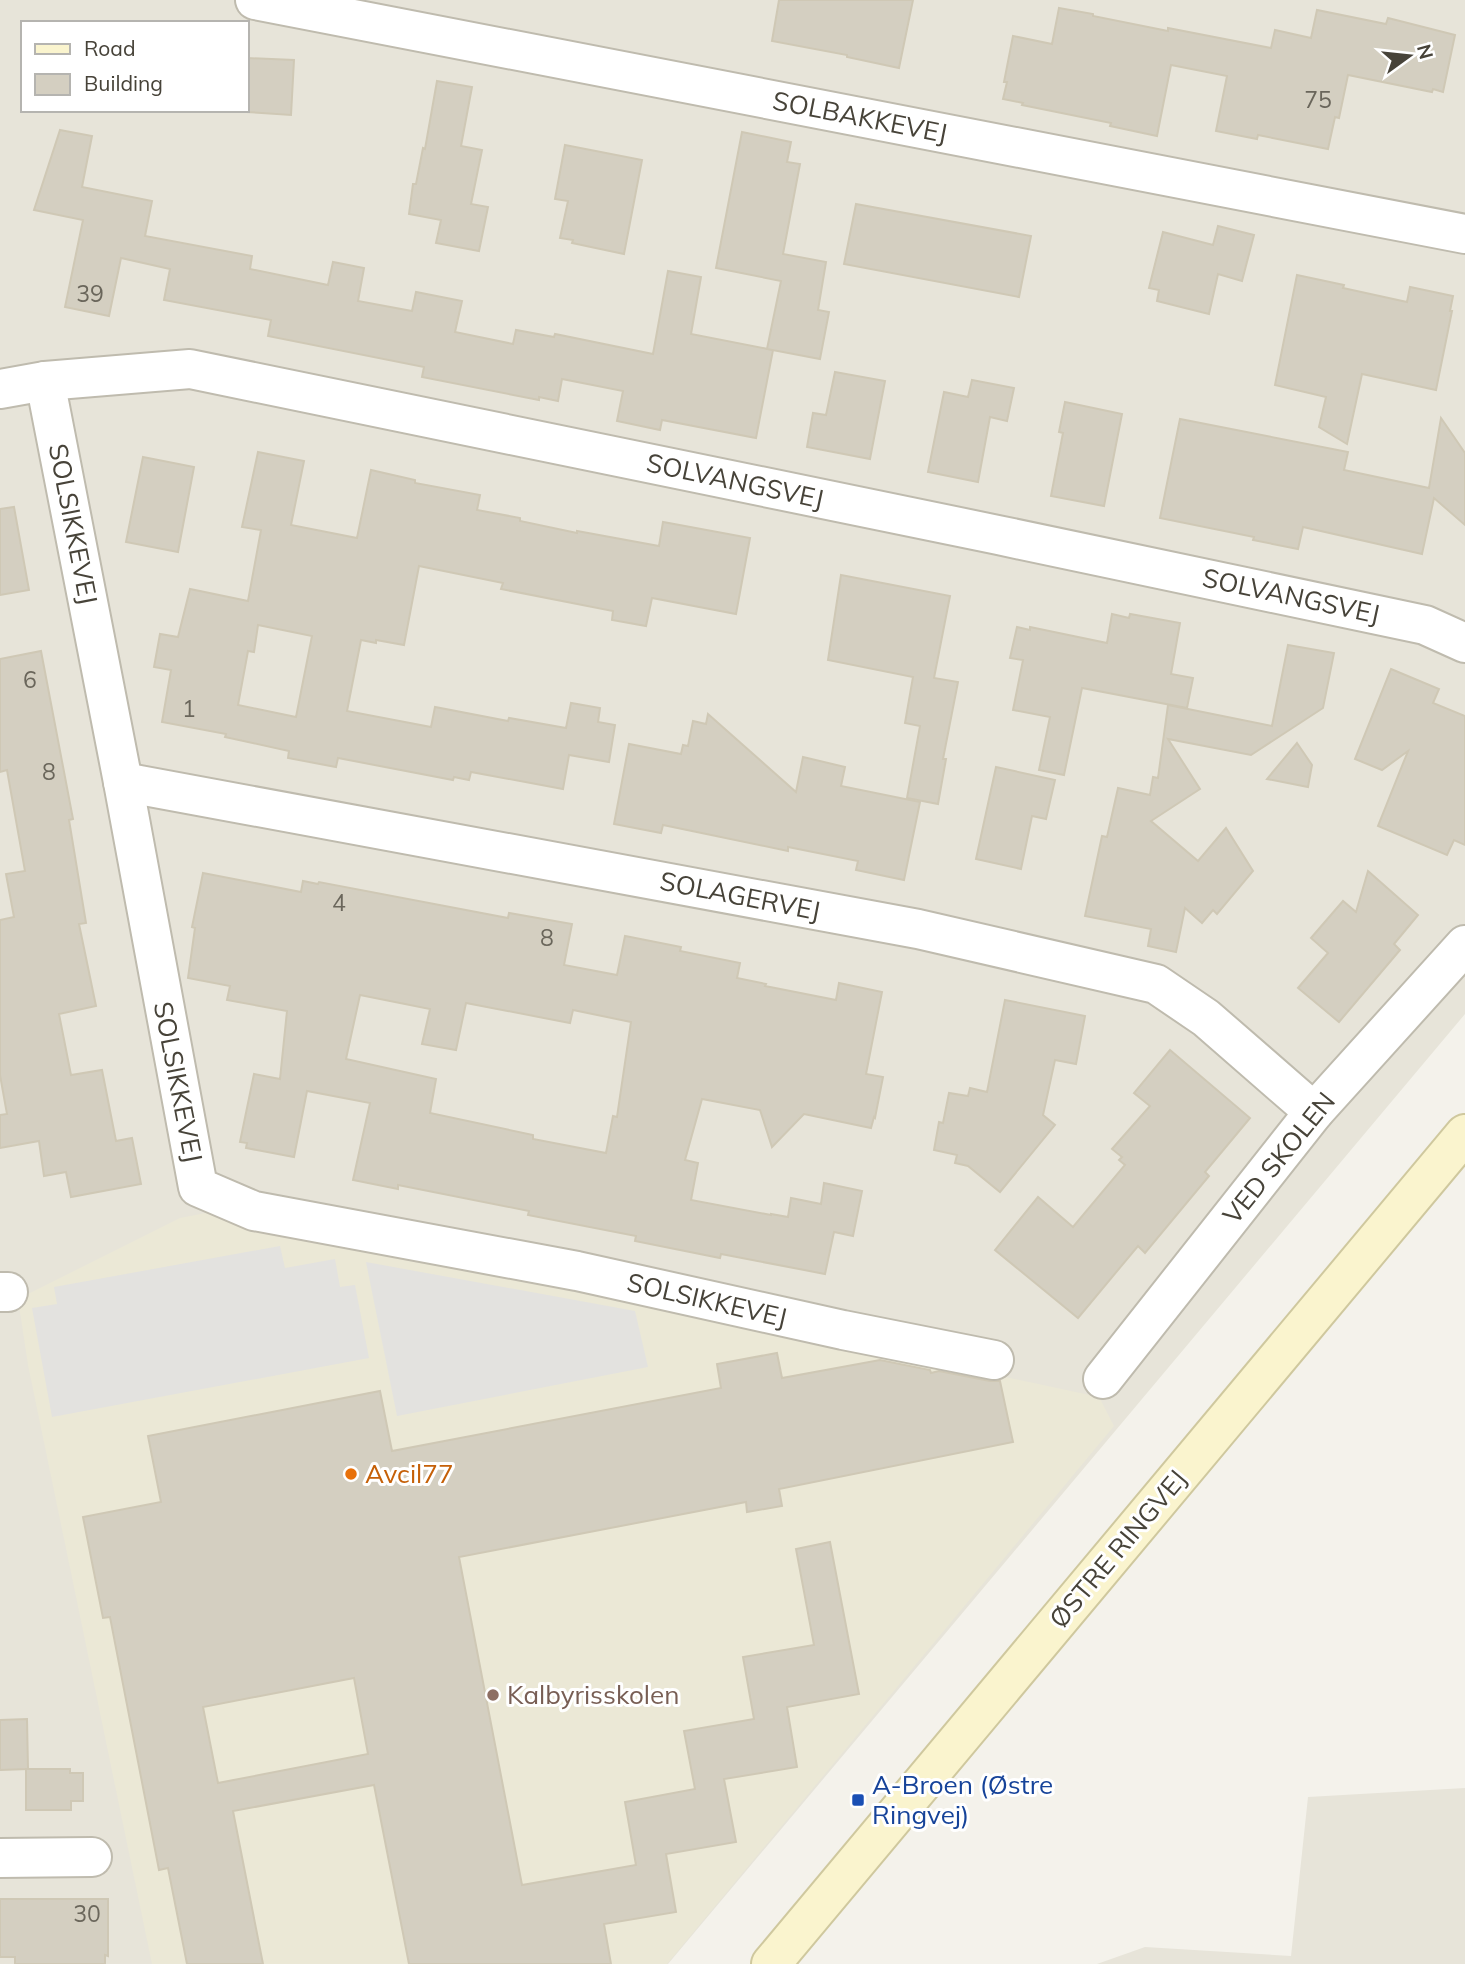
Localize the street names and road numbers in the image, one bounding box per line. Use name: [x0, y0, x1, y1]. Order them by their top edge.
street label: SOLBAKKEVEJ: [770, 83, 950, 150]
street label: SOLSIKKEVEJ: [42, 441, 105, 607]
street label: SOLVANGSVEJ: [644, 446, 827, 515]
street label: SOLVANGSVEJ: [1200, 561, 1383, 630]
street label: SOLAGERVEJ: [657, 864, 823, 927]
street label: SOLSIKKEVEJ: [147, 999, 210, 1165]
street label: VED SKOLEN: [1215, 1085, 1342, 1230]
street label: SOLSIKKEVEJ: [624, 1265, 790, 1334]
street label: ØSTRE RINGVEJ: [1042, 1463, 1193, 1635]

